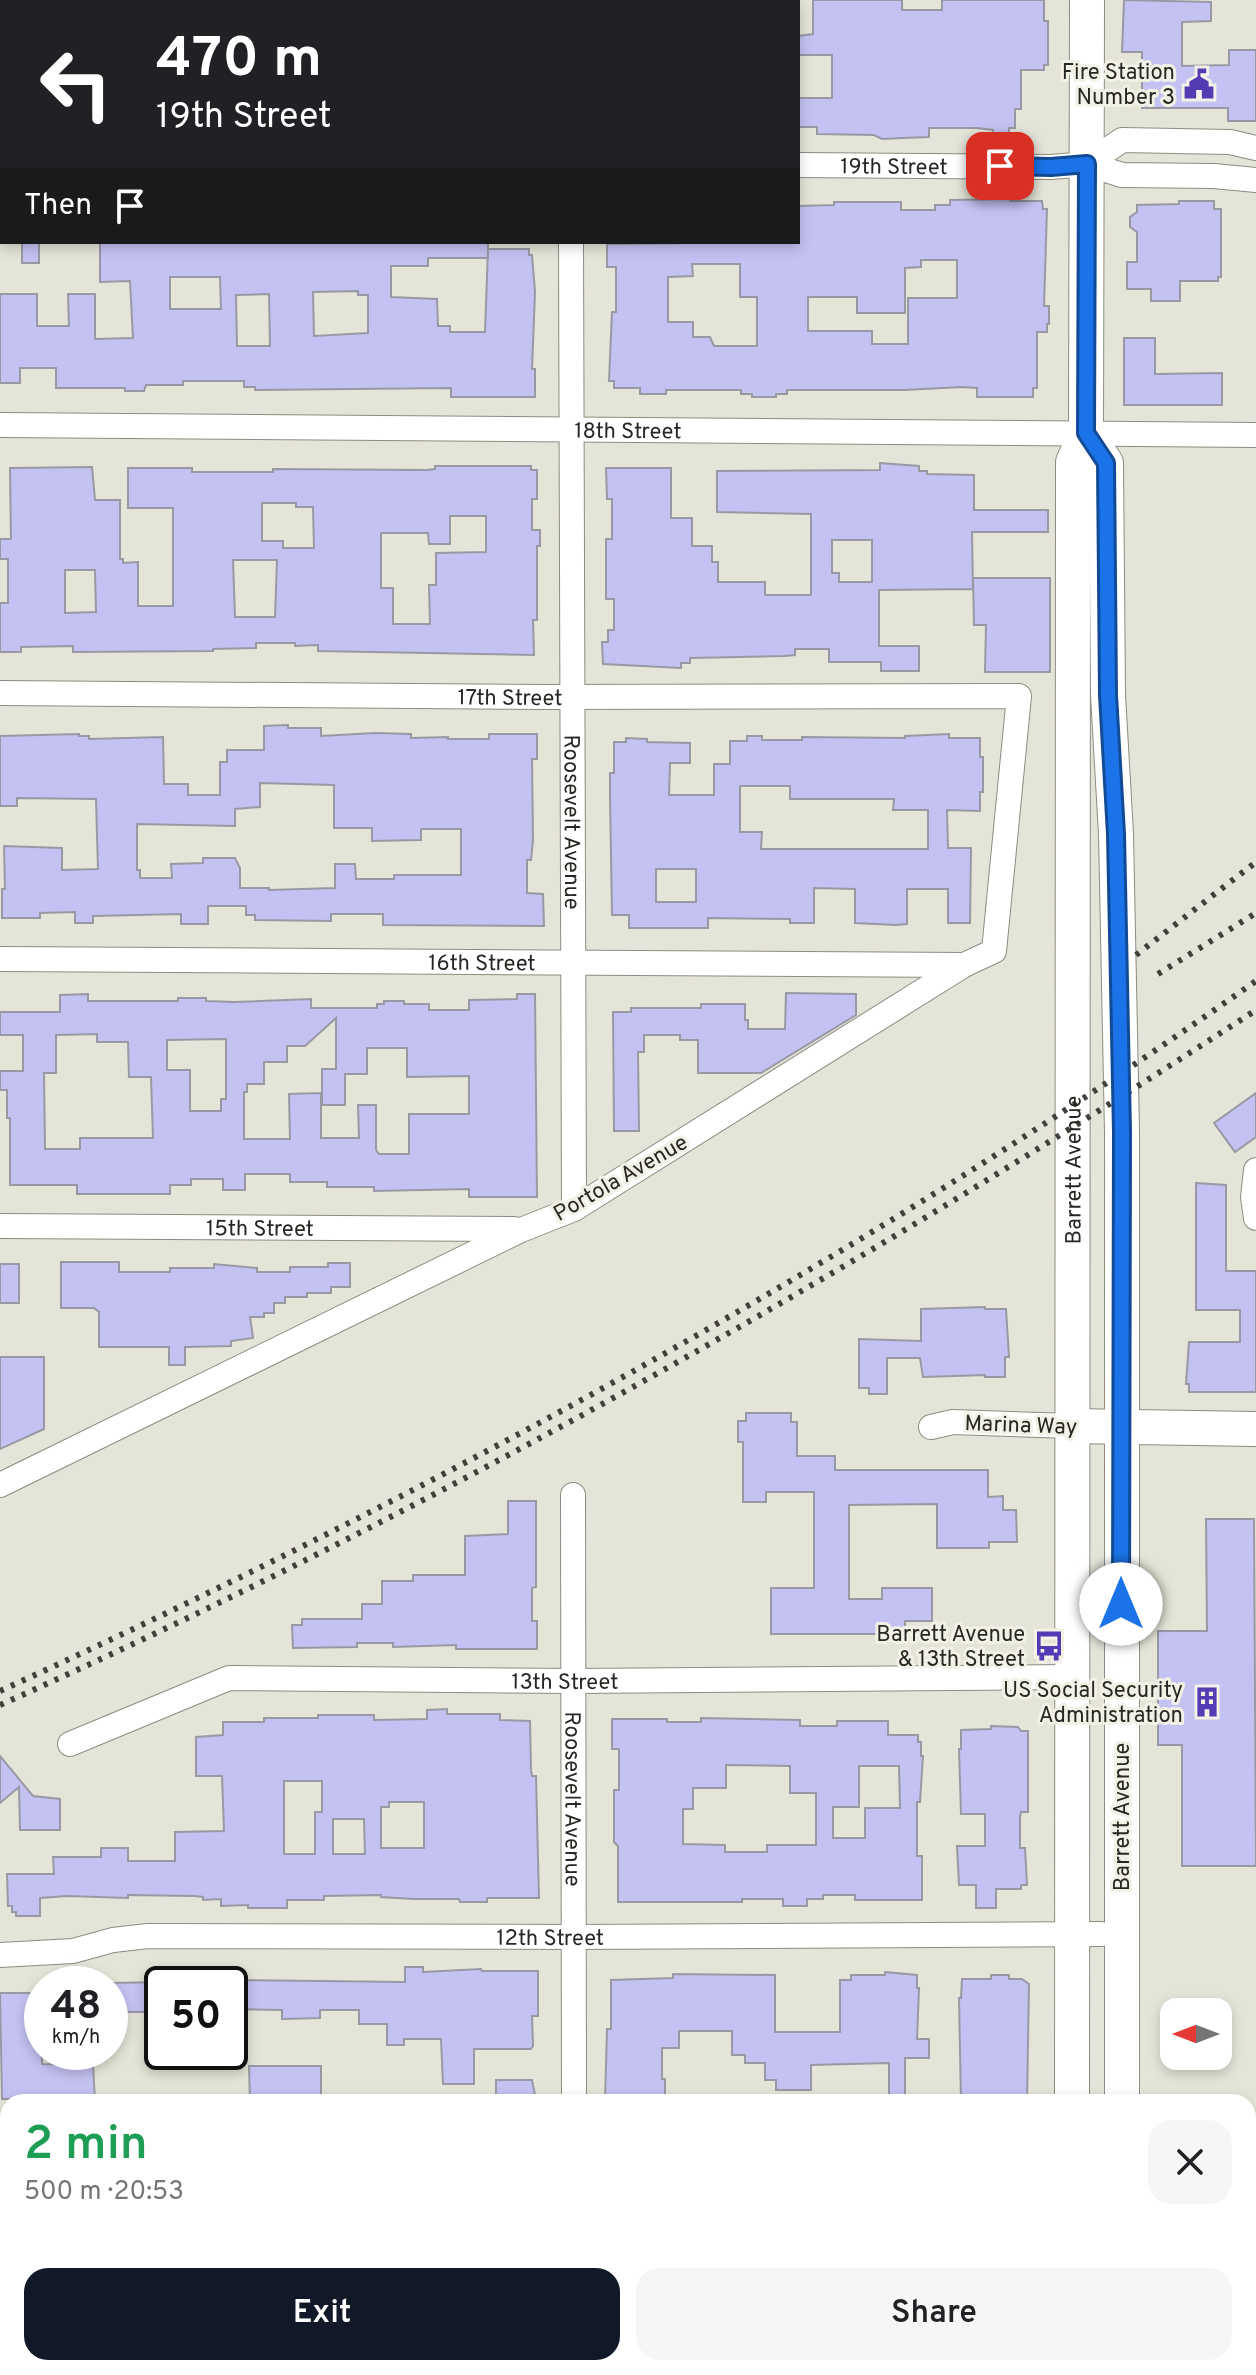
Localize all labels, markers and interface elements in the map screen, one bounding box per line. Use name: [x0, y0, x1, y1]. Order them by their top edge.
text: 470 m: [156, 26, 322, 96]
icon: left: [24, 32, 128, 136]
place label: Fire Station Number 3: [1062, 60, 1175, 112]
public building icon: Fire Station Number 3: [1182, 67, 1216, 101]
text: 19th Street: [156, 95, 332, 141]
pin: [966, 132, 1034, 200]
icon: arrive: [978, 144, 1022, 188]
street label: 19th Street: [840, 154, 948, 182]
icon: arrive: [108, 184, 152, 228]
text: Then: [24, 188, 92, 225]
street label: 18th Street: [574, 419, 682, 446]
street label: 17th Street: [457, 685, 563, 713]
street label: Roosevelt Avenue: [557, 734, 584, 910]
street label: 16th Street: [428, 951, 536, 978]
street label: Barrett Avenue: [1062, 1096, 1089, 1244]
street label: Portola Avenue: [549, 1130, 693, 1228]
street label: 15th Street: [206, 1216, 314, 1244]
street label: Marina Way: [964, 1411, 1078, 1442]
position arrow: [1079, 1562, 1163, 1646]
place label: Barrett Avenue & 13th Street: [876, 1622, 1025, 1674]
bus stop icon: Barrett Avenue & 13th Street: [1032, 1629, 1066, 1663]
street label: 13th Street: [511, 1669, 619, 1697]
place label: US Social Security Administration: [1003, 1678, 1183, 1730]
building icon: US Social Security Administration: [1190, 1685, 1224, 1719]
street label: Roosevelt Avenue: [557, 1711, 585, 1887]
street label: Barrett Avenue: [1110, 1743, 1137, 1891]
street label: 12th Street: [496, 1926, 604, 1953]
speed limit sign: 50: [144, 1966, 248, 2070]
text: 48: [51, 1983, 101, 2033]
north arrow: [1160, 1998, 1232, 2070]
map controls: [1160, 1998, 1232, 2070]
text: km/h: [52, 2025, 100, 2051]
text: 2 min: [24, 2116, 148, 2176]
button: close: [1148, 2120, 1232, 2204]
text: 500 m · 20:53: [24, 2176, 184, 2209]
button: Exit: [24, 2268, 620, 2360]
button: Share: [636, 2268, 1232, 2360]

